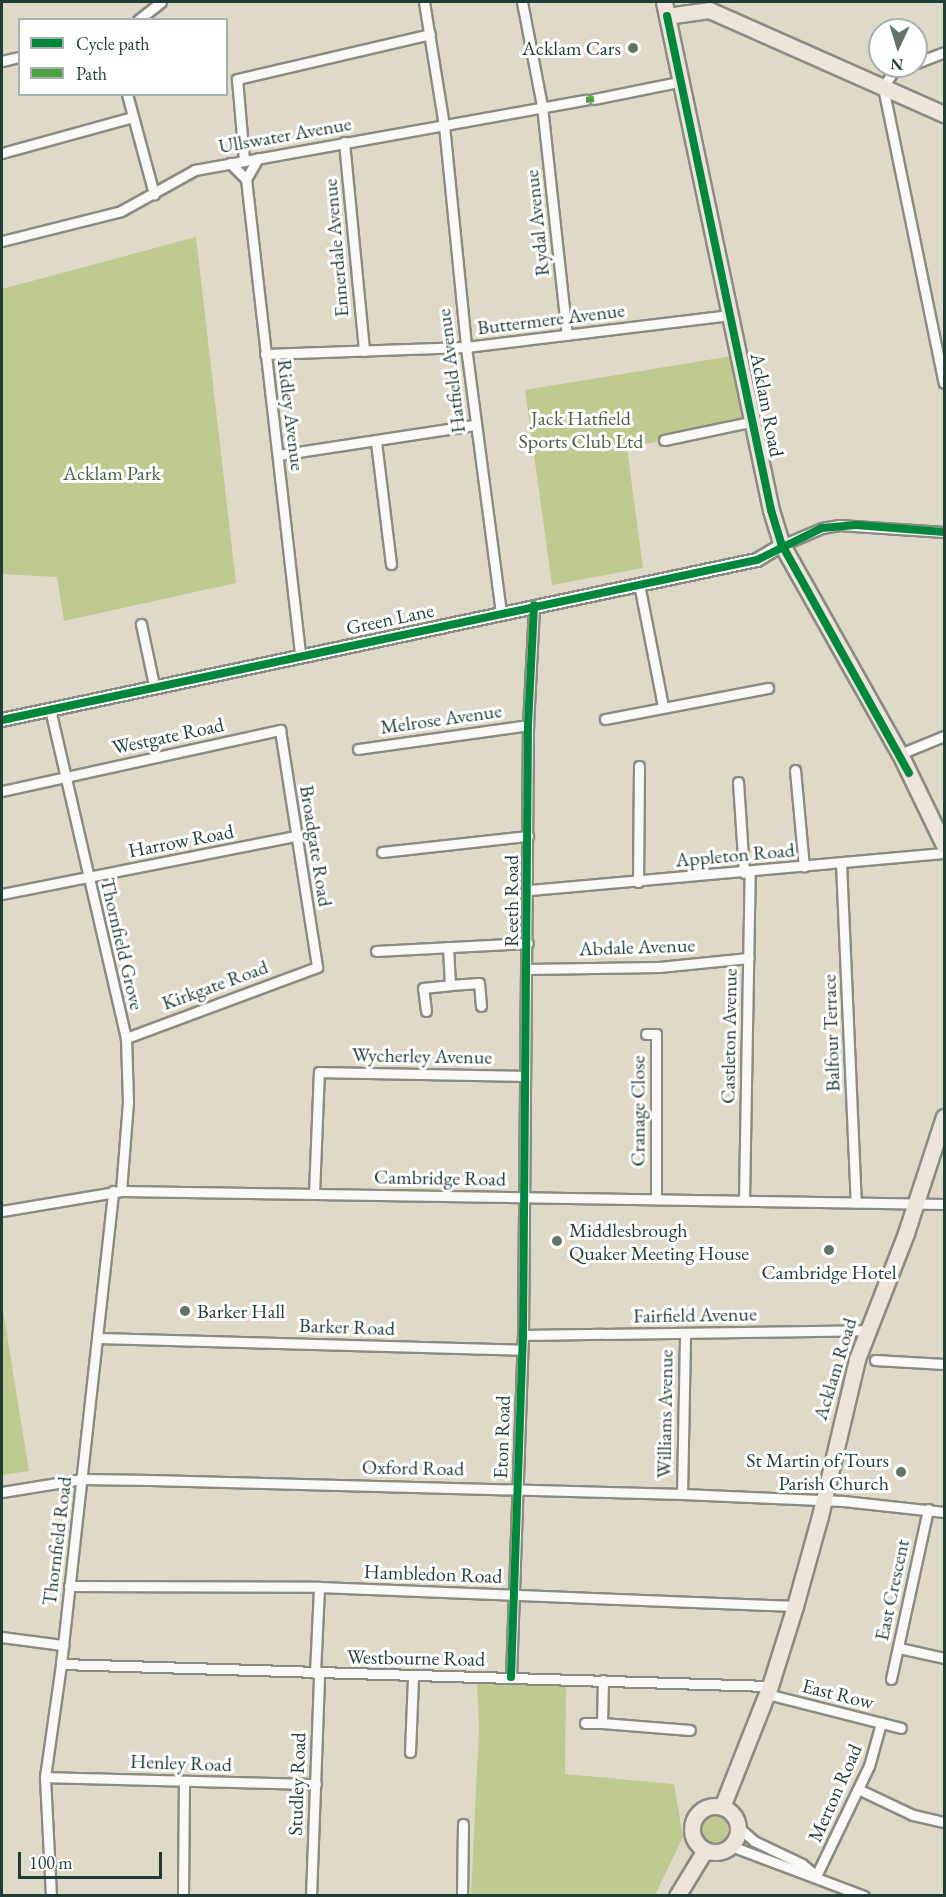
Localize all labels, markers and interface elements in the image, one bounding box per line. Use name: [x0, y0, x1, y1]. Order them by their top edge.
legend: [18, 18, 228, 96]
north arrow: [868, 18, 928, 78]
text: Cycle path: [76, 32, 150, 55]
place label: Acklam Cars: [522, 36, 621, 60]
marker: Acklam Cars: [626, 41, 640, 55]
text: N: [890, 54, 904, 75]
text: Path: [76, 62, 107, 85]
street label: Ullswater Avenue: [217, 112, 353, 158]
street label: Rydal Avenue: [519, 169, 555, 277]
street label: Ennerdale Avenue: [318, 178, 354, 318]
street label: Buttermere Avenue: [476, 298, 626, 340]
street label: Hatfield Avenue: [431, 308, 471, 434]
street label: Acklam Road: [745, 351, 789, 459]
street label: Ridley Avenue: [272, 358, 310, 472]
park label: Jack Hatfield Sports Club Ltd: [519, 407, 643, 454]
park label: Acklam Park: [63, 461, 161, 485]
street label: Green Lane: [344, 598, 436, 640]
street label: Melrose Avenue: [379, 699, 503, 739]
street label: Westgate Road: [110, 712, 226, 760]
street label: Broadgate Road: [295, 784, 337, 908]
street label: Harrow Road: [126, 819, 236, 863]
street label: Appleton Road: [674, 838, 796, 872]
street label: Reeth Road: [499, 855, 523, 947]
street label: Thornfield Grove: [95, 876, 149, 1012]
street label: Abdale Avenue: [578, 933, 696, 961]
street label: Kirkgate Road: [159, 955, 271, 1015]
street label: Castleton Avenue: [716, 968, 742, 1104]
street label: Balfour Terrace: [817, 974, 845, 1092]
street label: Wycherley Avenue: [352, 1043, 492, 1069]
street label: Cranage Close: [626, 1055, 650, 1167]
street label: Cambridge Road: [374, 1165, 506, 1191]
place label: Middlesbrough Quaker Meeting House: [569, 1218, 749, 1265]
marker: Middlesbrough Quaker Meeting House: [550, 1234, 564, 1248]
marker: Cambridge Hotel: [822, 1243, 836, 1257]
place label: Cambridge Hotel: [761, 1260, 897, 1284]
place label: Barker Hall: [197, 1299, 285, 1323]
street label: Fairfield Avenue: [633, 1302, 757, 1328]
marker: Barker Hall: [178, 1304, 192, 1318]
street label: Barker Road: [299, 1313, 395, 1341]
street label: Acklam Road: [808, 1315, 862, 1423]
street label: Williams Avenue: [652, 1349, 678, 1479]
street label: Eton Road: [489, 1395, 515, 1479]
place label: St Martin of Tours Parish Church: [746, 1448, 889, 1495]
street label: Oxford Road: [362, 1455, 464, 1481]
marker: St Martin of Tours Parish Church: [894, 1465, 908, 1479]
street label: Thornfield Road: [37, 1475, 77, 1607]
street label: East Crescent: [870, 1537, 914, 1643]
street label: Hambledon Road: [363, 1560, 503, 1588]
street label: Westbourne Road: [347, 1645, 485, 1671]
street label: East Row: [800, 1674, 876, 1714]
street label: Studley Road: [283, 1732, 311, 1836]
street label: Merton Road: [803, 1740, 867, 1846]
street label: Henley Road: [130, 1749, 232, 1777]
scale bar: [21, 1840, 165, 1878]
text: 100 m: [29, 1851, 73, 1874]

